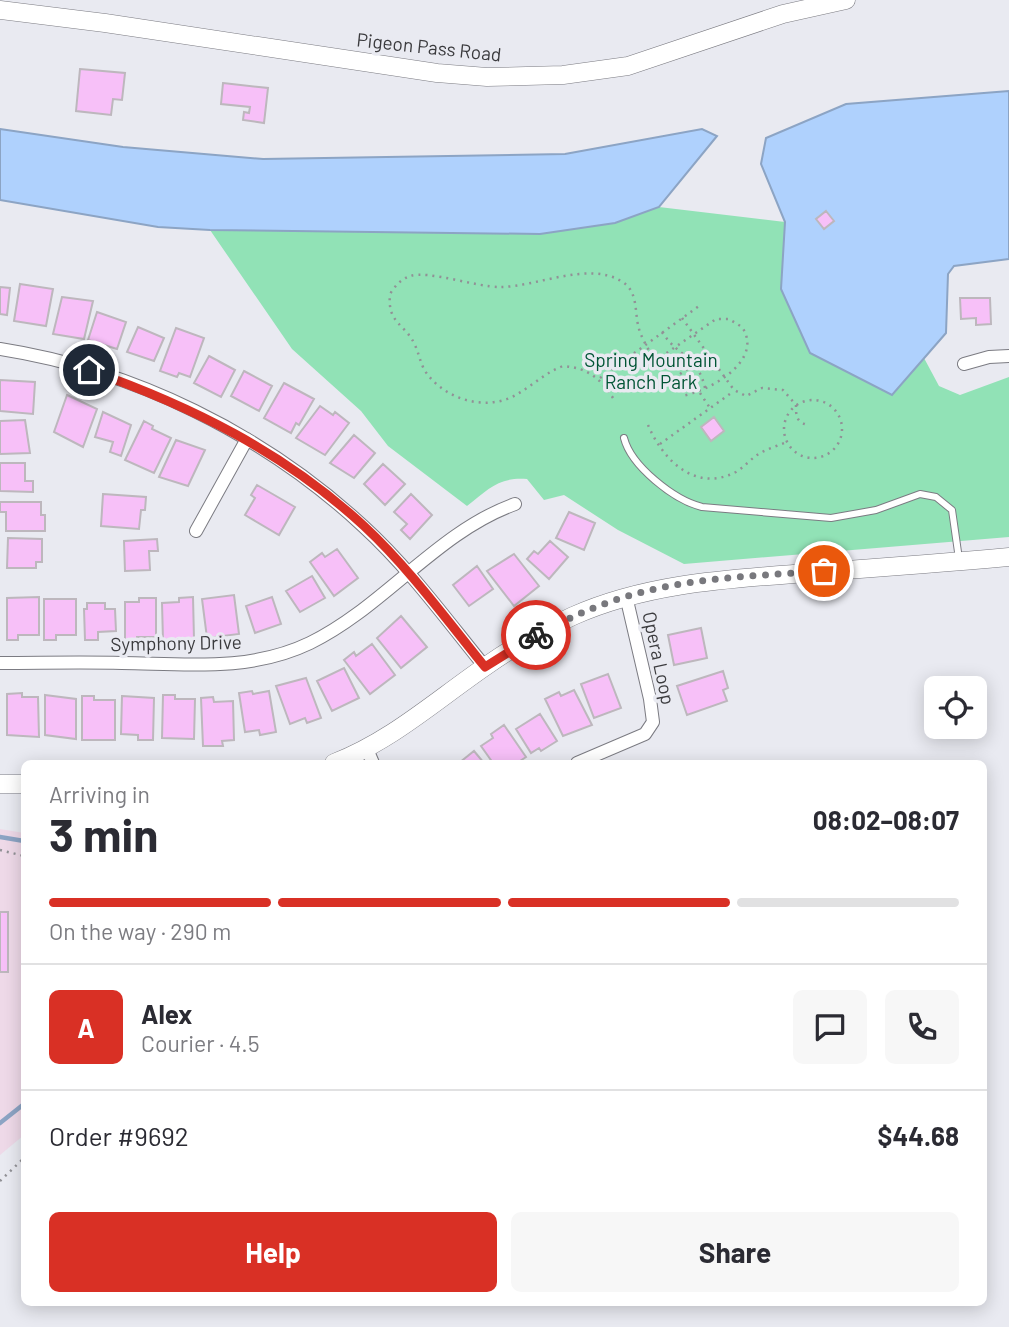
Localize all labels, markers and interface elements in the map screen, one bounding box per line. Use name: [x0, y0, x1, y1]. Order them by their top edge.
street label: Pigeon Pass Road: [356, 27, 503, 66]
pin: [59, 340, 119, 400]
park label: Spring Mountain Ranch Park: [584, 348, 718, 393]
icon: home: [70, 351, 108, 389]
pin: [794, 541, 854, 601]
icon: bag: [805, 552, 843, 590]
courier: [501, 600, 571, 670]
street label: Opera Loop: [638, 609, 681, 707]
icon: bike: [517, 616, 555, 654]
street label: Symphony Drive: [110, 630, 242, 655]
map controls: [924, 676, 987, 739]
button: locate: [924, 676, 987, 739]
text: Arriving in: [49, 780, 150, 808]
text: 08:02–08:07: [813, 804, 959, 835]
text: 3 min: [49, 806, 158, 861]
text: On the way · 290 m: [49, 917, 231, 945]
button: chat: [793, 990, 867, 1064]
button: phone: [885, 990, 959, 1064]
text: Alex: [141, 998, 192, 1029]
text: A: [77, 1012, 95, 1043]
text: Courier · 4.5: [141, 1029, 260, 1057]
text: Order #9692: [49, 1120, 189, 1151]
text: $44.68: [878, 1120, 959, 1151]
button: Help: [49, 1212, 497, 1292]
button: Share: [511, 1212, 959, 1292]

